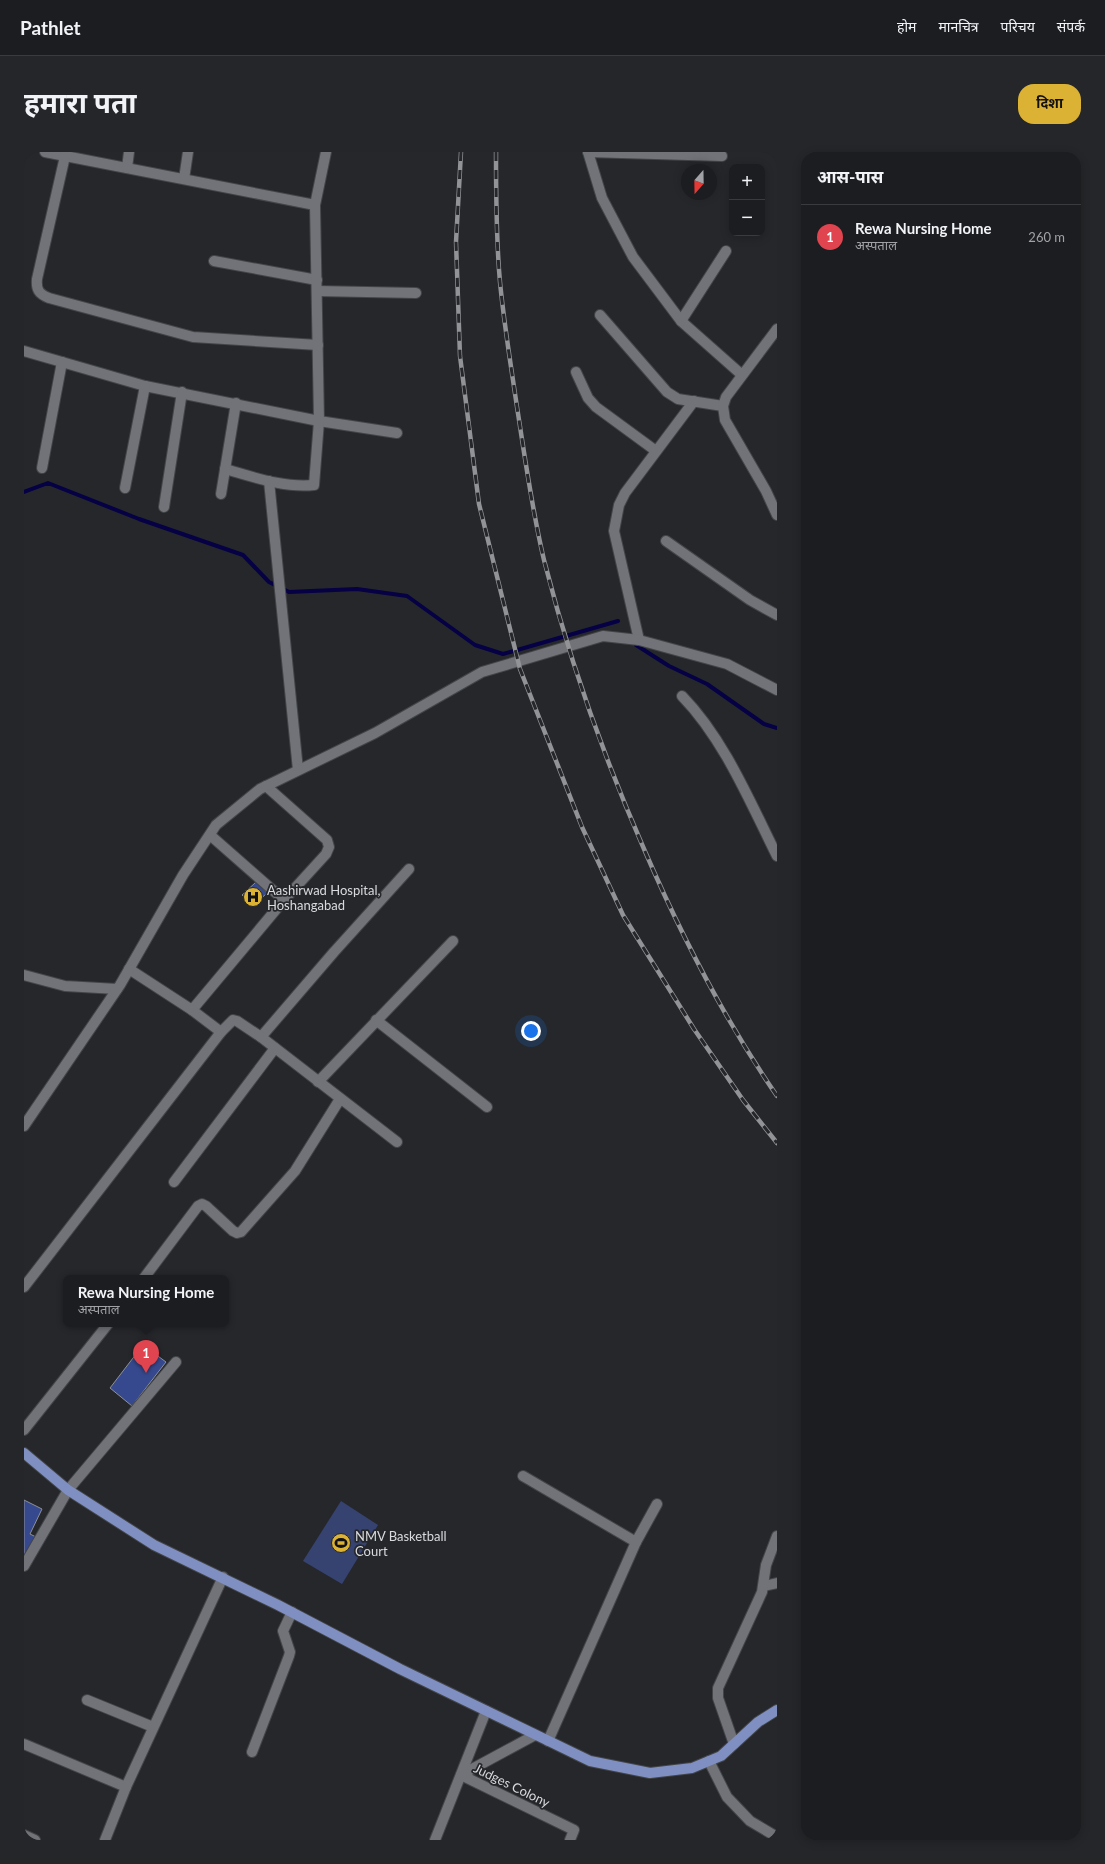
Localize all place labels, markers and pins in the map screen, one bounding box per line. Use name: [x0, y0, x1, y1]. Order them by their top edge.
place label: Aashirwad Hospital, Hoshangabad: [267, 882, 381, 913]
hospital icon: Aashirwad Hospital, Hoshangabad: [242, 886, 264, 908]
pin: 1: [133, 1340, 159, 1373]
place label: NMV Basketball Court: [355, 1528, 447, 1559]
sports icon: NMV Basketball Court: [330, 1532, 352, 1554]

